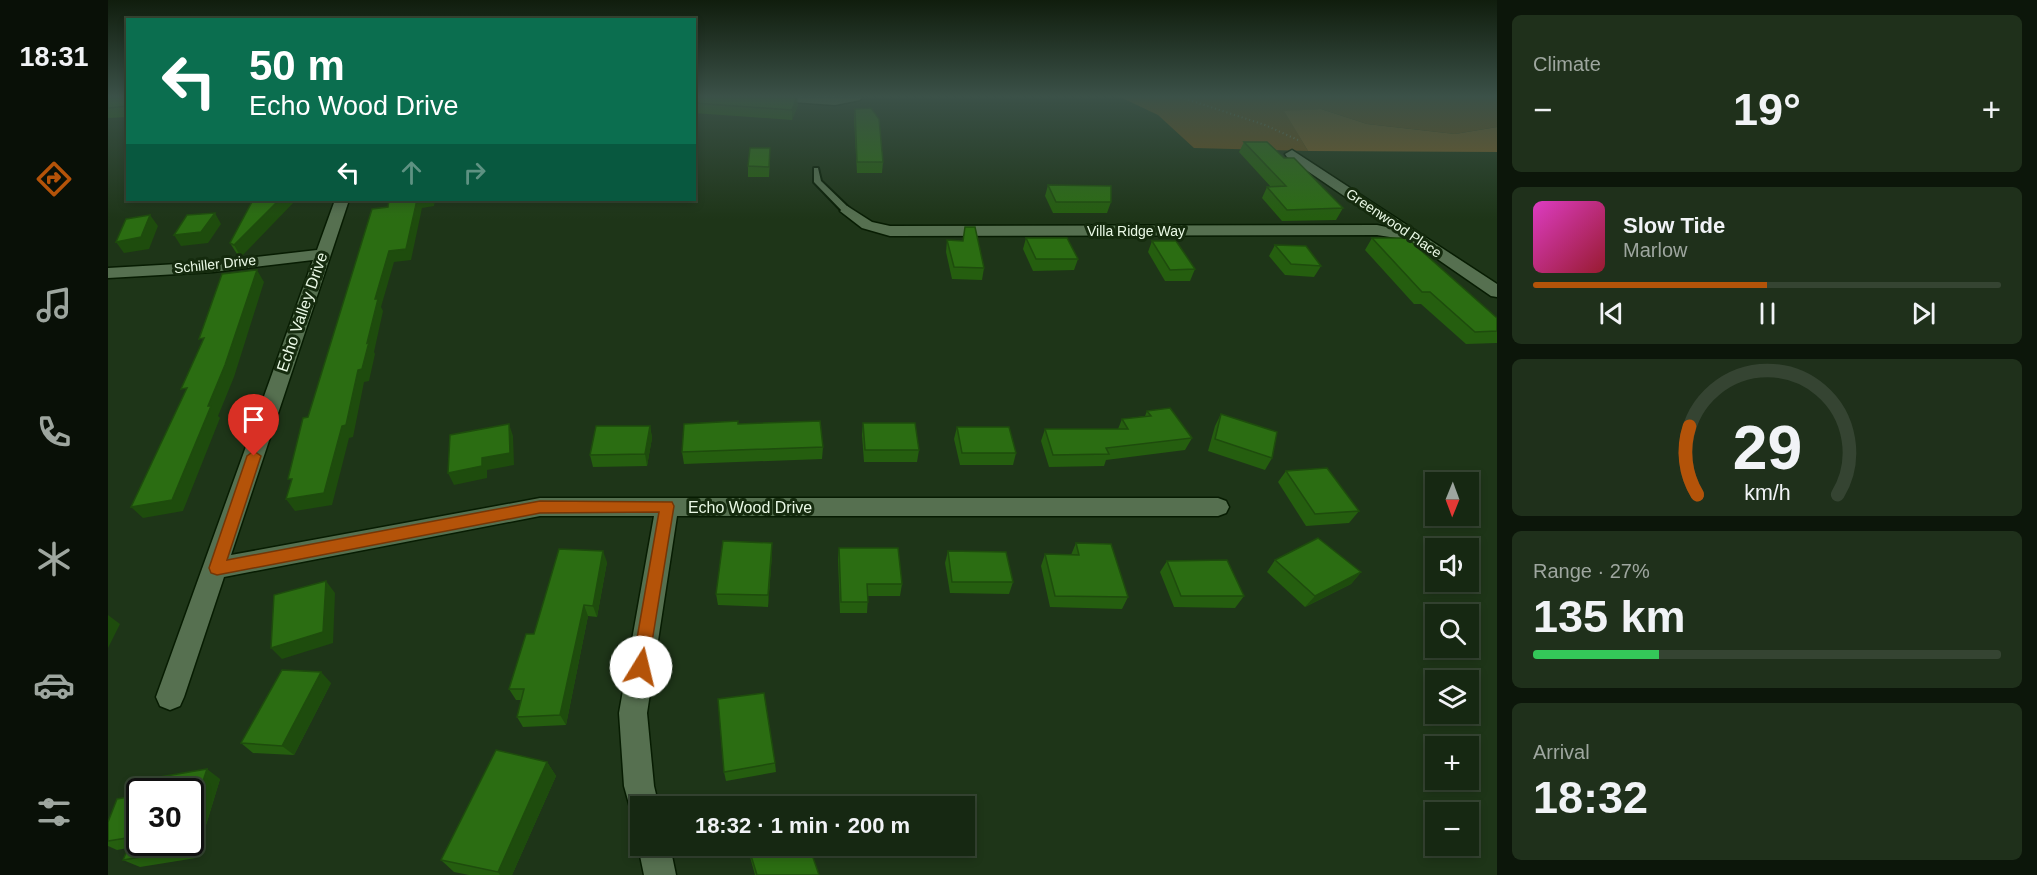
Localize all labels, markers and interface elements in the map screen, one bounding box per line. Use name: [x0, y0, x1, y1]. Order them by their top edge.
text: 18:31: [19, 42, 89, 72]
icon: left: [150, 42, 228, 120]
text: 50 m: [249, 42, 345, 89]
text: Climate: [1533, 53, 1601, 75]
text: 19°: [1733, 84, 1801, 135]
text: Echo Wood Drive: [249, 91, 459, 121]
text: −: [1533, 91, 1552, 128]
text: +: [1982, 91, 2001, 128]
icon: left: [332, 156, 365, 189]
icon: ahead: [395, 156, 428, 189]
icon: right: [458, 156, 491, 189]
icon: directions: [33, 158, 75, 200]
street label: Greenwood Place: [1343, 185, 1445, 261]
text: Slow Tide: [1623, 213, 1725, 238]
street label: Villa Ridge Way: [1087, 223, 1185, 239]
text: Marlow: [1623, 239, 1687, 261]
street label: Echo Valley Drive: [274, 250, 330, 374]
street label: Schiller Drive: [173, 252, 257, 276]
icon: music: [33, 284, 75, 326]
icon: previous: [1595, 297, 1628, 330]
icon: pause: [1751, 297, 1784, 330]
icon: next: [1907, 297, 1940, 330]
pin: [228, 394, 279, 456]
icon: arrive: [237, 403, 270, 436]
icon: phone: [33, 411, 75, 453]
text: 29: [1732, 413, 1802, 482]
north arrow: [1425, 472, 1479, 526]
map controls: [1425, 472, 1479, 856]
text: km/h: [1744, 481, 1790, 505]
street label: Echo Wood Drive: [688, 499, 812, 516]
icon: climate: [33, 538, 75, 580]
button: sound: [1425, 538, 1479, 592]
text: Range · 27%: [1533, 560, 1650, 582]
text: 135 km: [1533, 591, 1686, 642]
button: search: [1425, 604, 1479, 658]
position arrow: [609, 635, 673, 699]
icon: car: [33, 664, 75, 706]
button: layers: [1425, 670, 1479, 724]
button: +: [1425, 736, 1479, 790]
text: Arrival: [1533, 741, 1590, 763]
text: 18:32: [1533, 772, 1648, 823]
speed limit sign: 30: [126, 778, 204, 856]
icon: filters: [33, 791, 75, 833]
button: −: [1425, 802, 1479, 856]
text: 18:32 · 1 min · 200 m: [695, 813, 910, 838]

